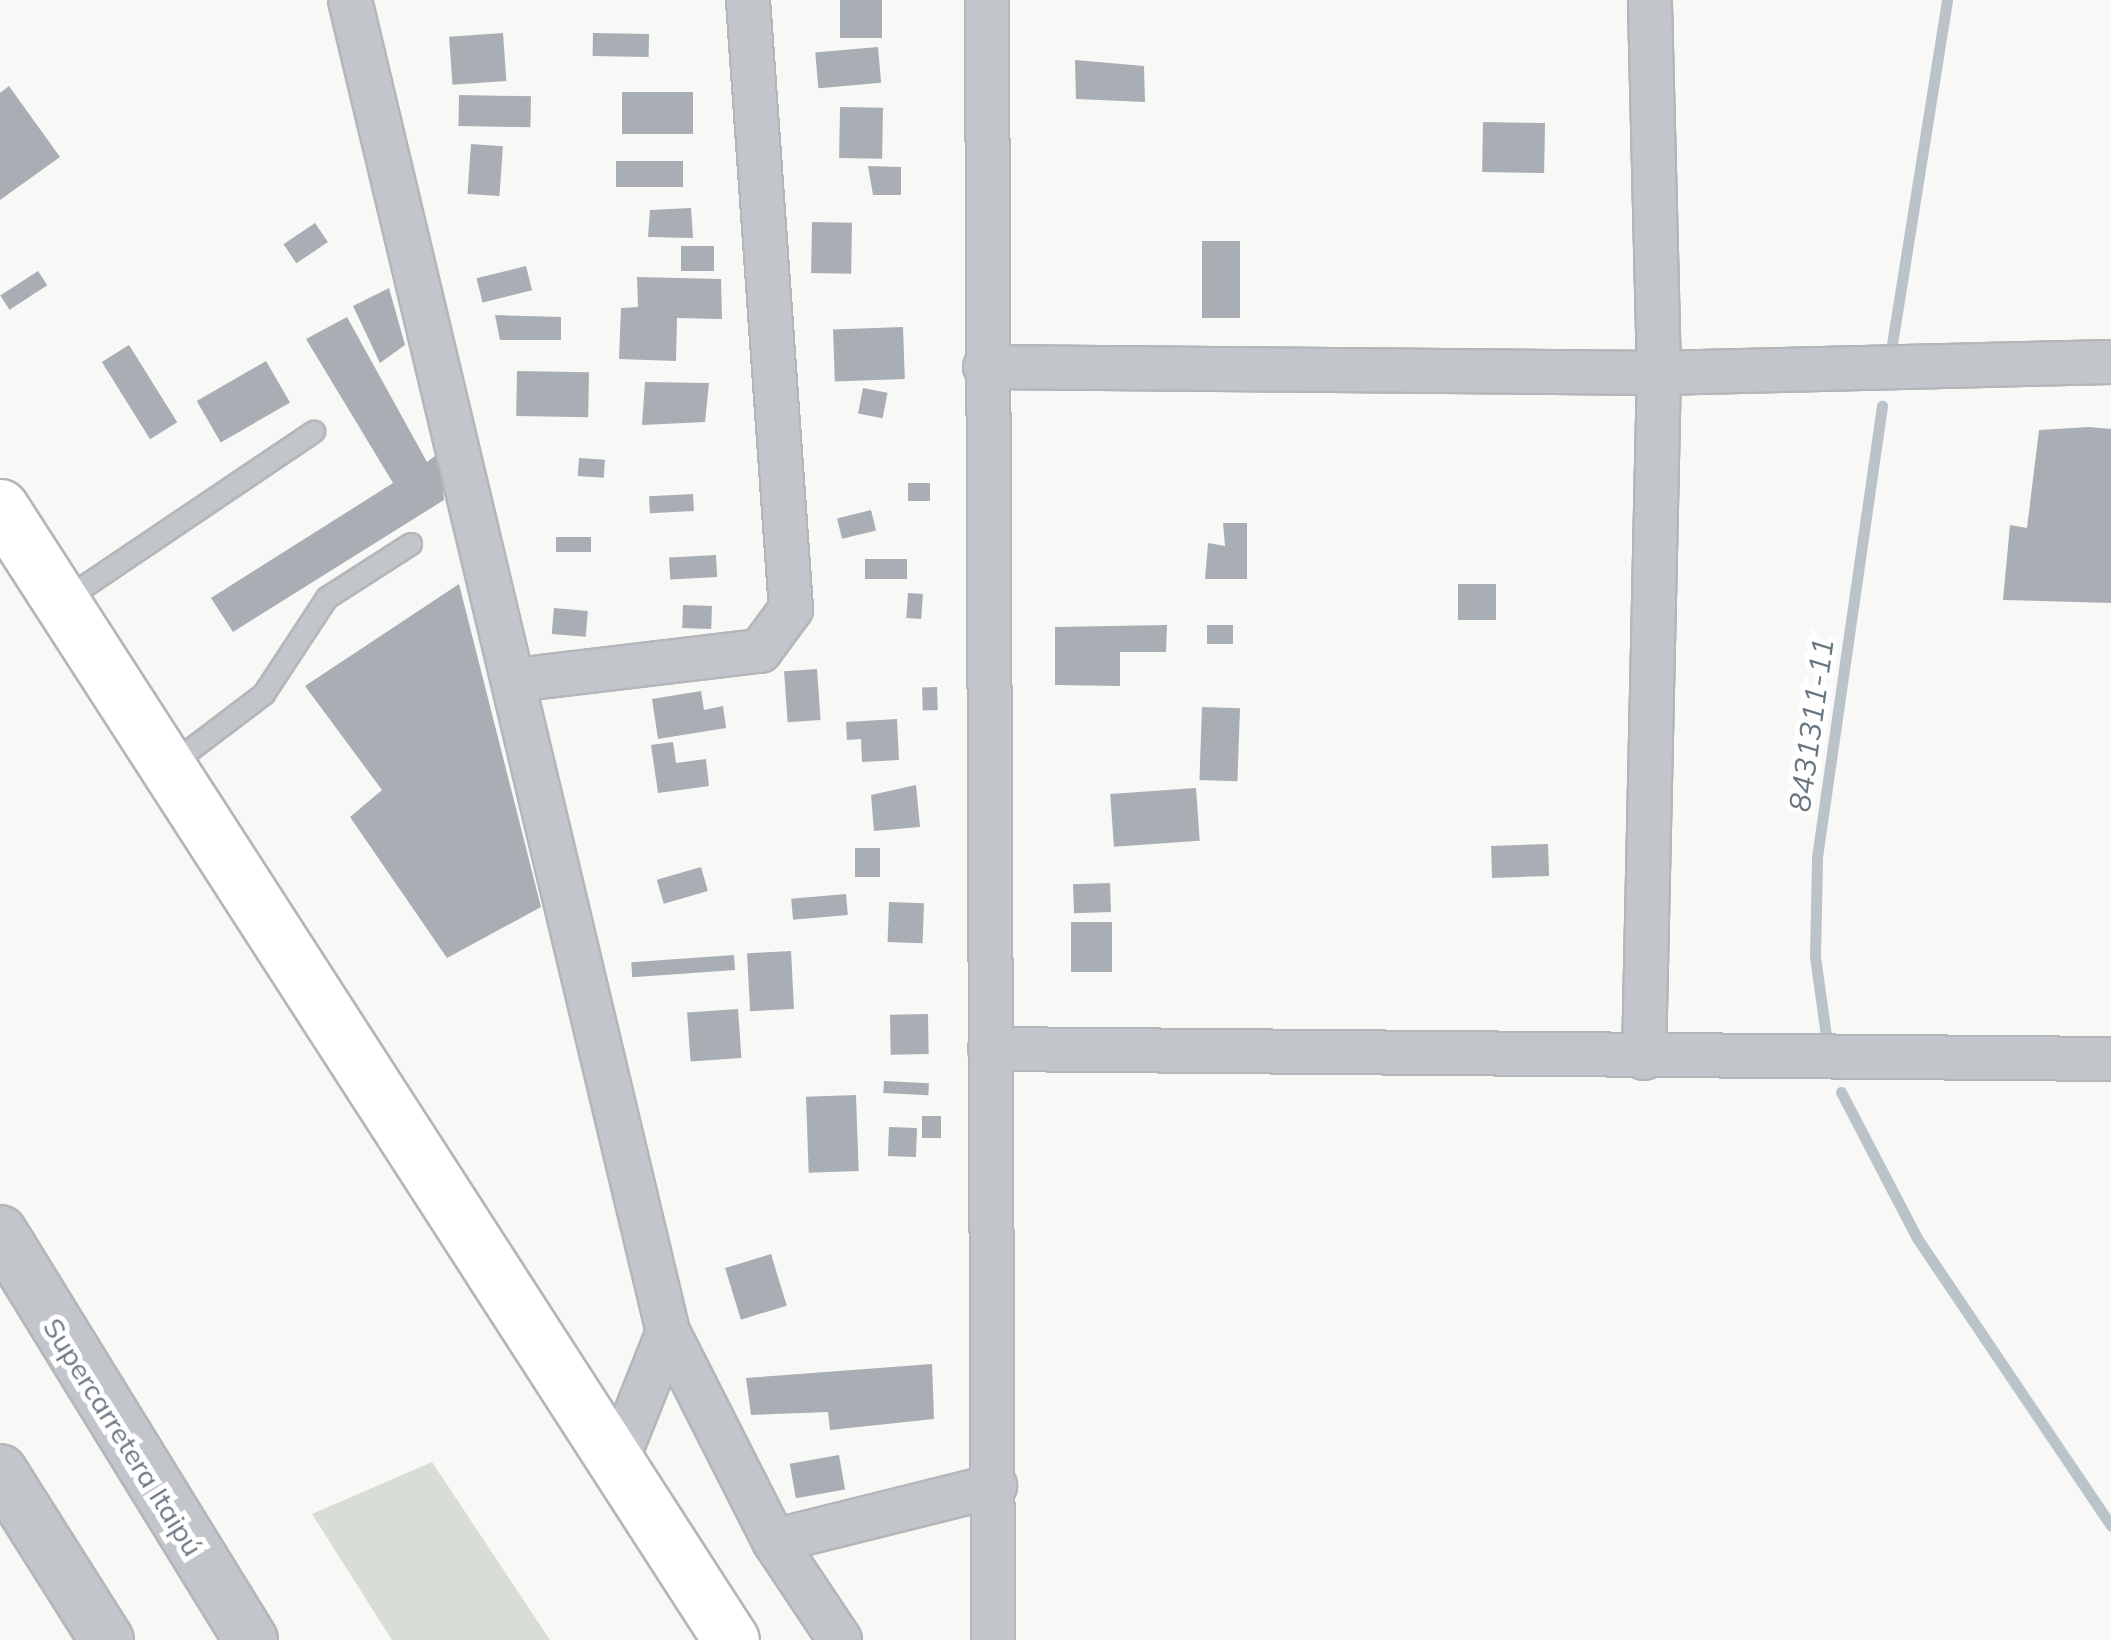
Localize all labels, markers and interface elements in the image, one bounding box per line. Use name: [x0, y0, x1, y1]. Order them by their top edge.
water label: 8431311-11: [1781, 636, 1841, 814]
street label: Supercarretera Itaipú: [36, 1312, 210, 1562]

